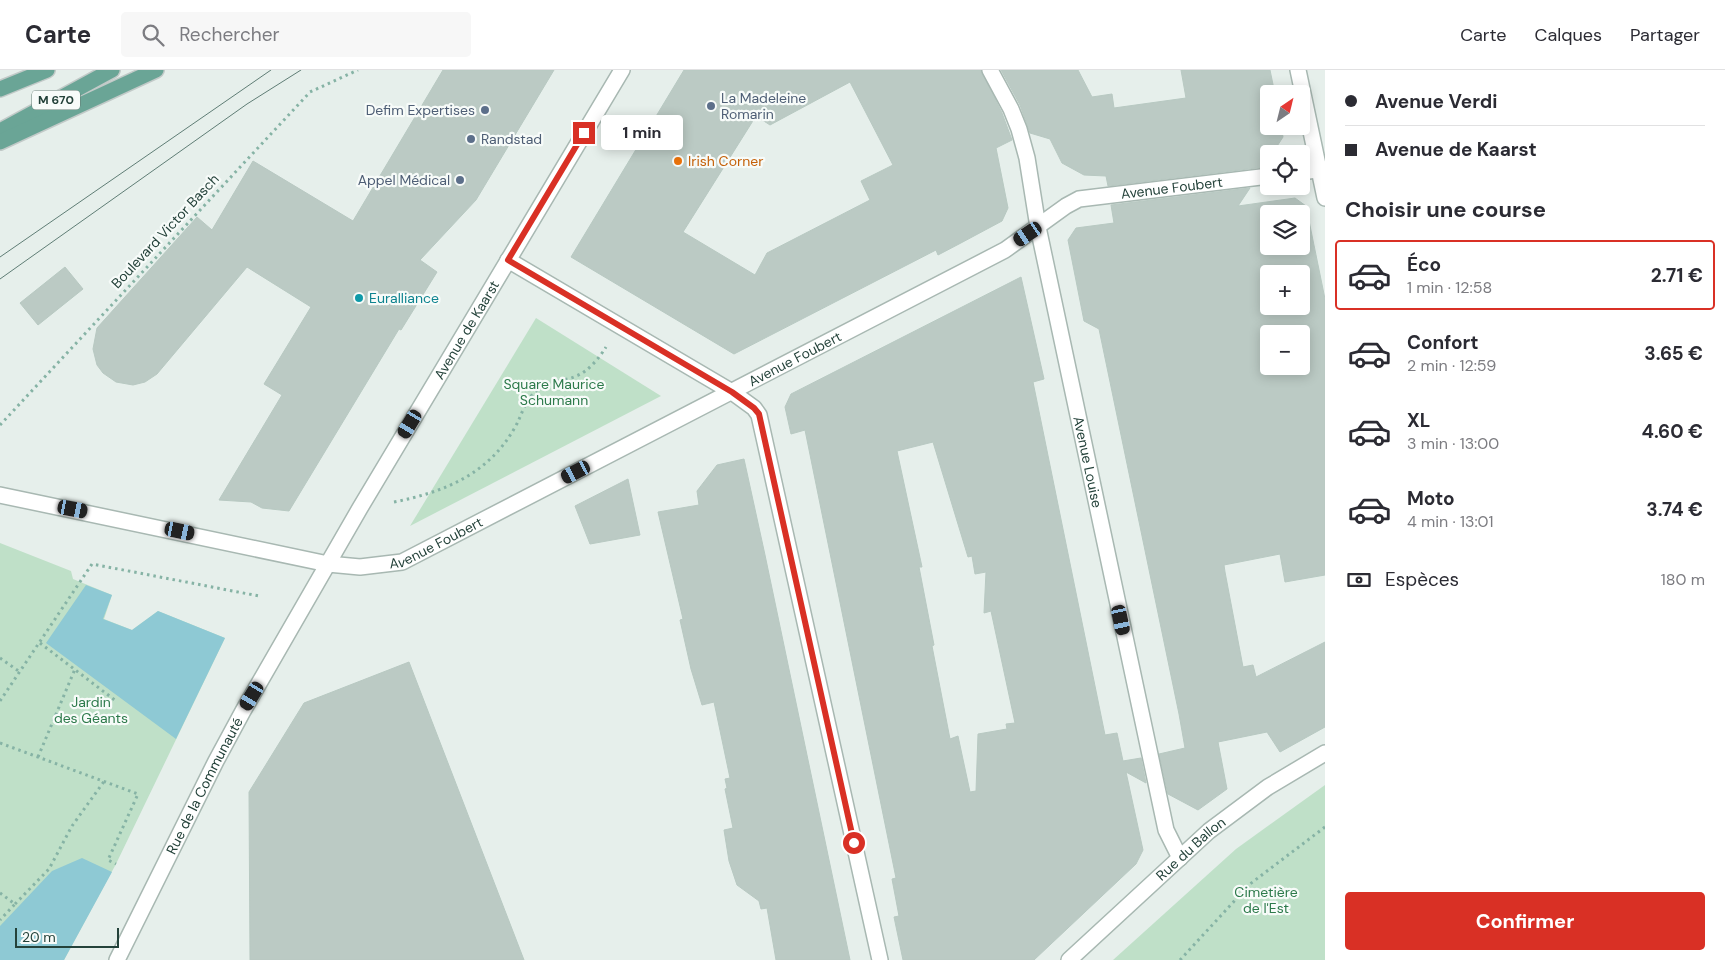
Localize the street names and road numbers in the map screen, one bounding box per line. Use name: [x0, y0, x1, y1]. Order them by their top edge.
road number: M 670: [32, 90, 80, 110]
street label: Boulevard Victor Basch: [107, 170, 223, 292]
street label: Avenue Foubert: [1120, 173, 1224, 203]
street label: Avenue de Kaarst: [430, 277, 503, 383]
street label: Avenue Foubert: [745, 327, 844, 390]
street label: Avenue Louise: [1069, 415, 1106, 509]
street label: Avenue Foubert: [388, 513, 486, 572]
street label: Rue de la Communauté: [162, 714, 247, 857]
street label: Rue du Ballon: [1152, 813, 1229, 884]

